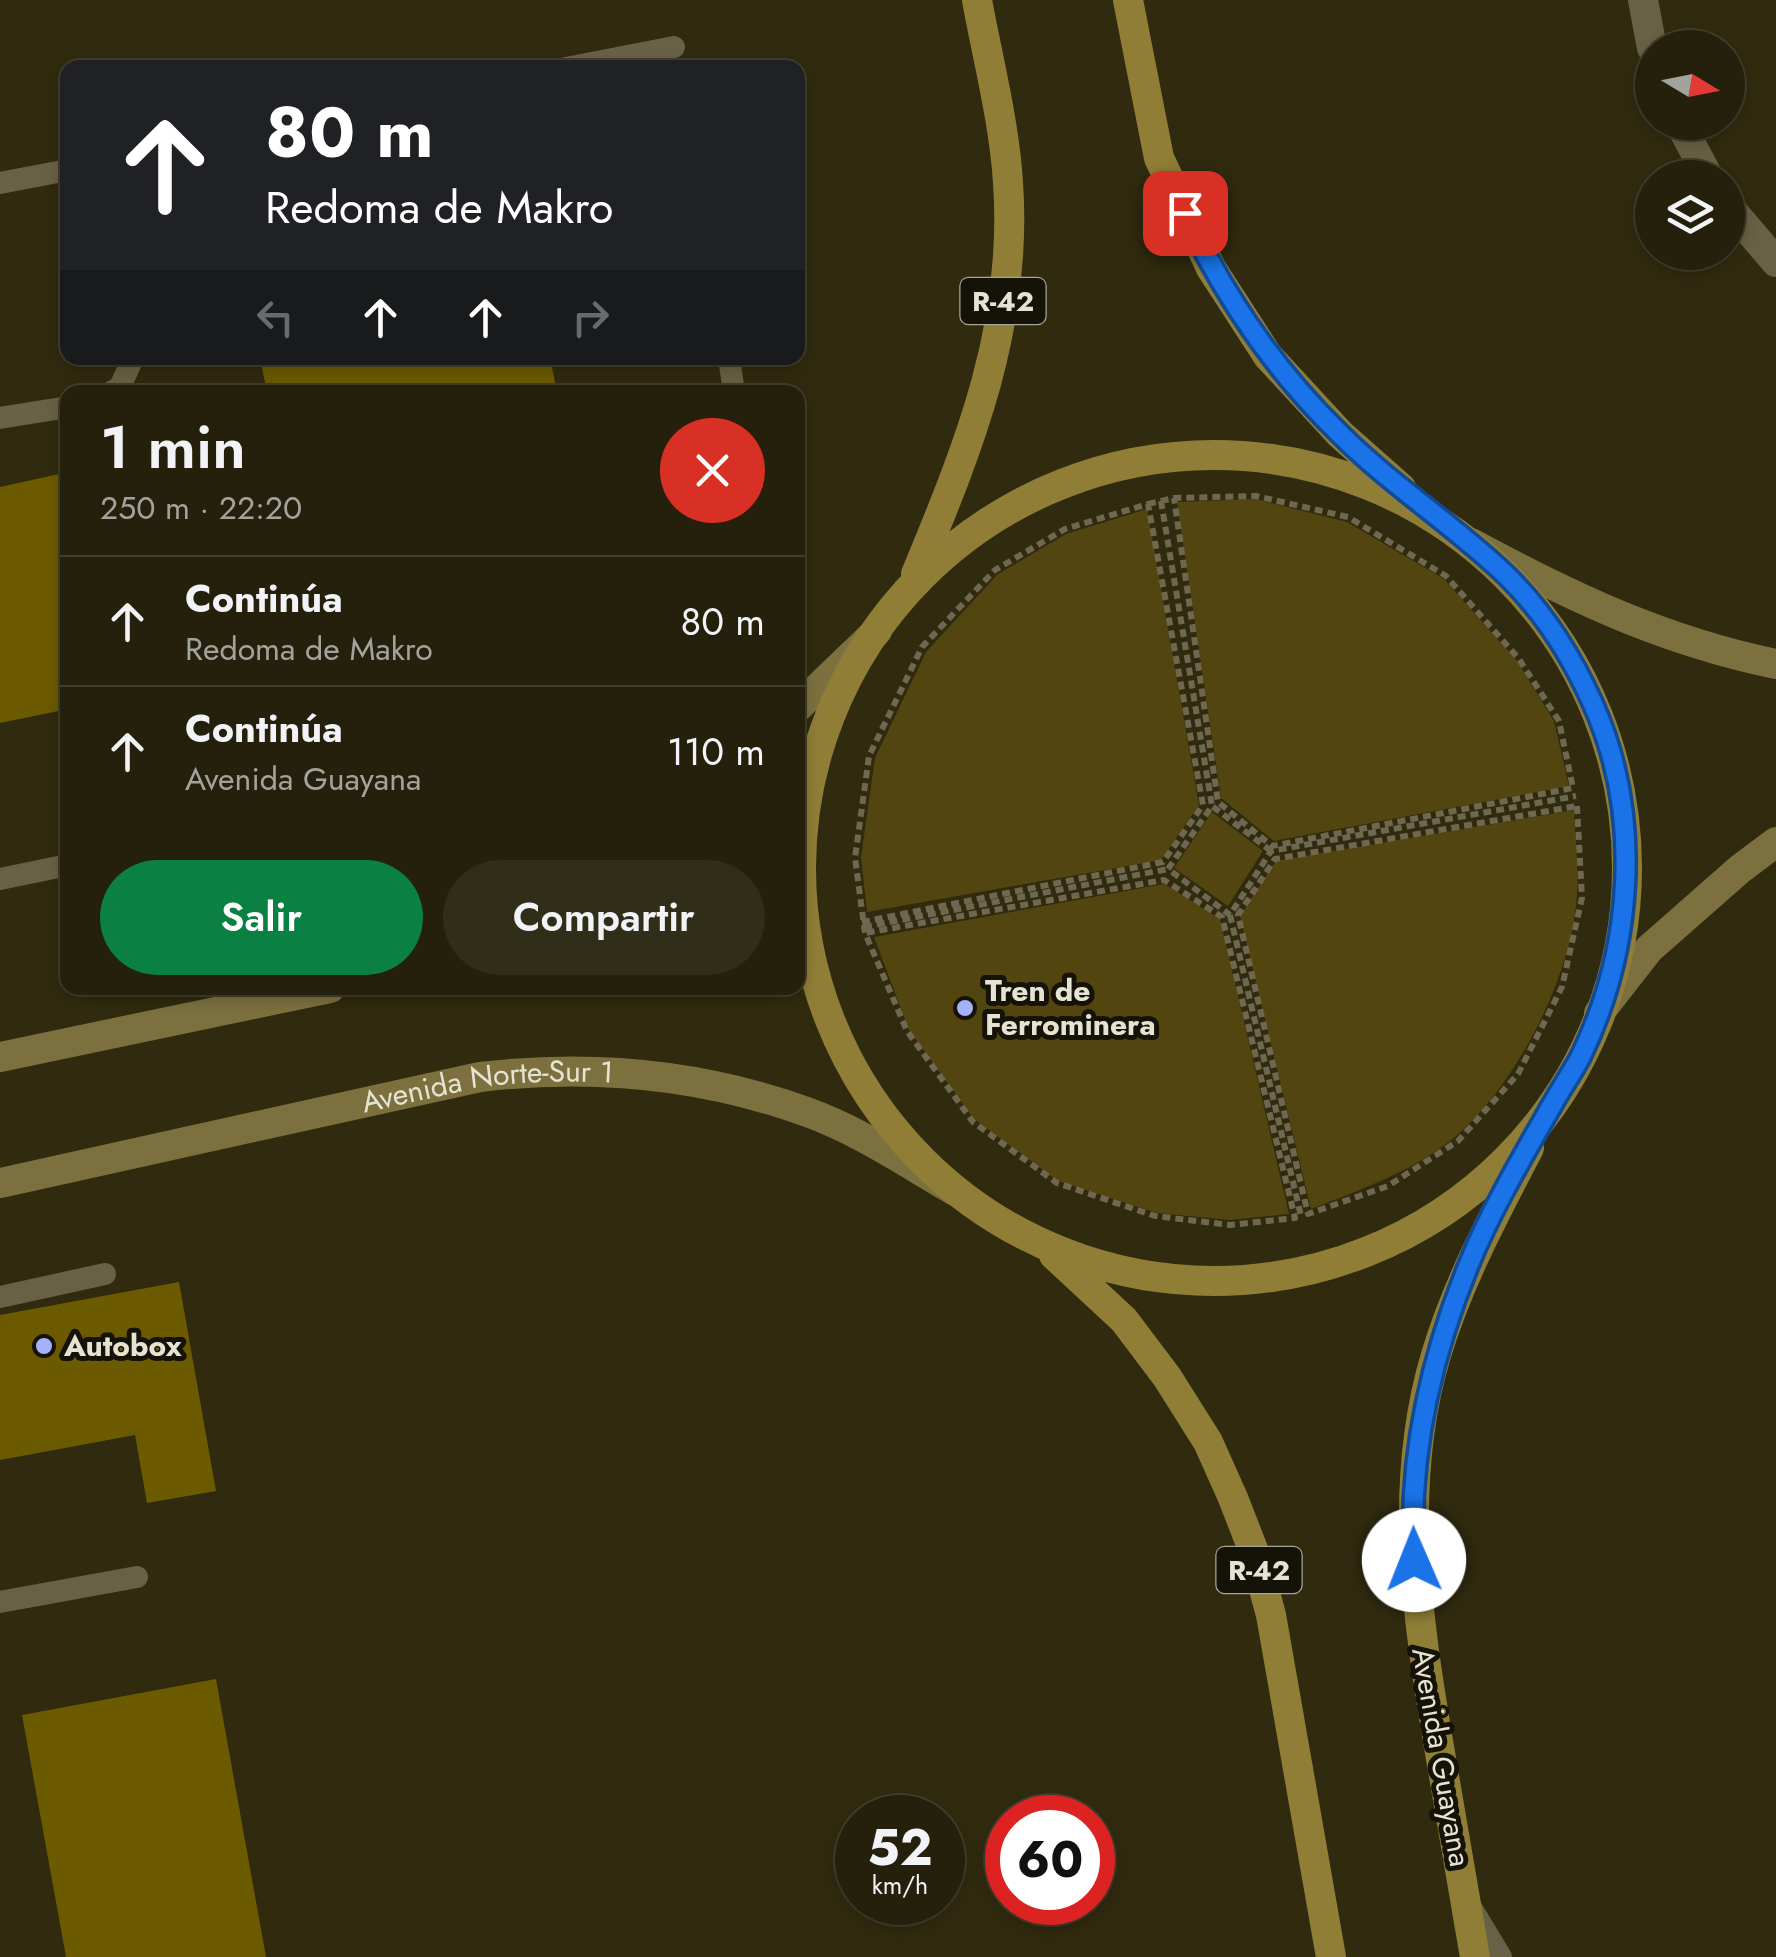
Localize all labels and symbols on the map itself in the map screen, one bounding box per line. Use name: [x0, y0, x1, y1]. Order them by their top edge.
north arrow: [1635, 30, 1745, 140]
pin: [1143, 171, 1228, 256]
road number: R-42: [960, 278, 1046, 324]
place label: Tren de Ferrominera: [985, 969, 1156, 1046]
marker: Tren de Ferrominera: [954, 997, 976, 1019]
street label: Avenida Norte-Sur 1: [357, 1050, 615, 1124]
place label: Autobox: [63, 1324, 182, 1367]
marker: Autobox: [33, 1335, 55, 1357]
position arrow: [1362, 1508, 1466, 1612]
road number: R-42: [1216, 1547, 1302, 1593]
street label: Avenida Guayana: [1401, 1644, 1482, 1870]
speed limit sign: 60: [985, 1795, 1115, 1925]

